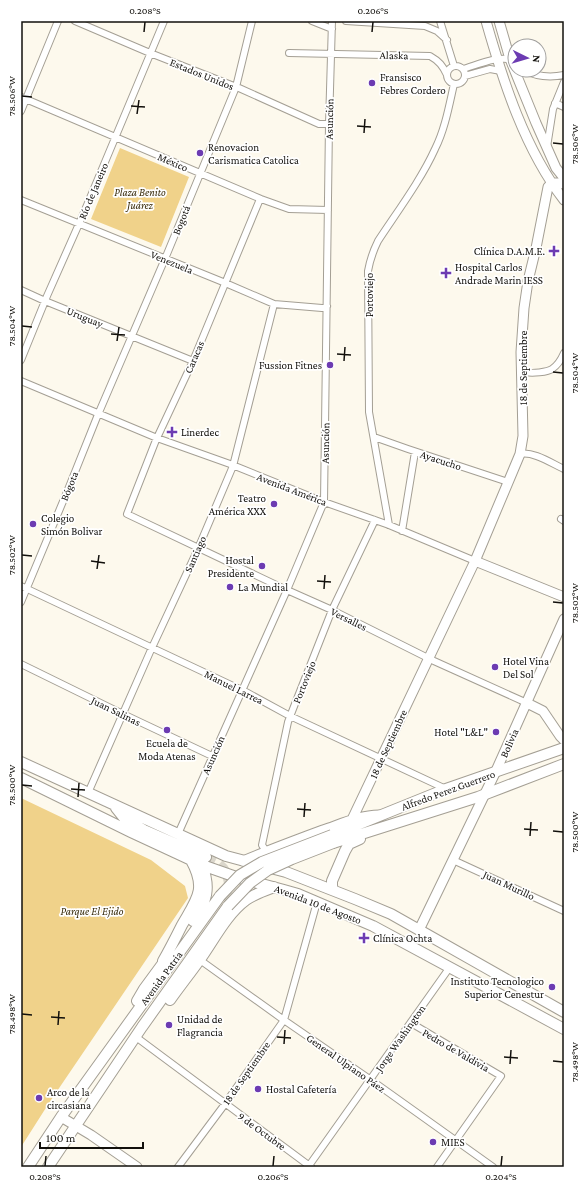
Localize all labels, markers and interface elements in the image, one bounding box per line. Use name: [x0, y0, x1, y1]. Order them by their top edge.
text: 0.208°S: [129, 5, 161, 16]
text: 0.206°S: [357, 5, 389, 16]
north arrow: [507, 38, 547, 78]
street label: Alaska: [379, 49, 409, 61]
text: N: [531, 55, 543, 64]
street label: Estados Unidos: [168, 56, 236, 92]
place label: Fransisco Febres Cordero: [380, 71, 446, 96]
text: 78.506°W: [6, 75, 17, 116]
marker: Fransisco Febres Cordero: [367, 78, 377, 88]
street label: Asunción: [323, 98, 335, 140]
text: 78.506°W: [569, 123, 580, 164]
place label: Renovacion Carismatica Catolica: [208, 141, 299, 166]
marker: Renovacion Carismatica Catolica: [195, 148, 205, 158]
street label: México: [156, 150, 190, 174]
street label: Río de Janeiro: [76, 160, 111, 221]
park label: Plaza Benito Juárez: [114, 186, 166, 212]
street label: Bogotá: [170, 203, 193, 237]
place label: Clínica D.A.M.E.: [474, 245, 545, 257]
marker: Clínica D.A.M.E.: [548, 245, 560, 257]
street label: Venezuela: [149, 248, 195, 276]
place label: Hospital Carlos Andrade Marin IESS: [455, 261, 543, 286]
marker: Hospital Carlos Andrade Marin IESS: [440, 267, 452, 279]
street label: Portoviejo: [363, 272, 376, 317]
street label: Uruguay: [65, 304, 106, 331]
text: 78.504°W: [6, 305, 17, 346]
street label: 18 de Septiembre: [517, 331, 530, 405]
street label: Caracas: [182, 339, 206, 375]
text: 78.504°W: [569, 352, 580, 393]
place label: Fussion Fitnes: [259, 359, 322, 371]
marker: Fussion Fitnes: [325, 360, 335, 370]
street label: Asunción: [319, 422, 331, 464]
marker: Linerdec: [166, 426, 178, 438]
place label: Linerdec: [181, 426, 219, 438]
street label: Ayacucho: [419, 448, 464, 473]
street label: Bógota: [58, 469, 81, 503]
street label: Avenida América: [255, 470, 329, 508]
place label: Teatro América XXX: [209, 492, 267, 517]
marker: Teatro América XXX: [269, 499, 279, 509]
place label: Colegio Simón Bolivar: [41, 512, 103, 537]
marker: Colegio Simón Bolivar: [28, 519, 38, 529]
street label: Santiago: [182, 533, 209, 574]
text: 78.502°W: [6, 534, 17, 575]
place label: Hostal Presidente: [208, 554, 254, 579]
marker: Hostal Presidente: [257, 561, 267, 571]
place label: La Mundial: [238, 581, 288, 593]
marker: La Mundial: [225, 582, 235, 592]
text: 78.502°W: [569, 582, 580, 623]
street label: Versalles: [329, 605, 369, 633]
place label: Hotel Vina Del Sol: [503, 655, 549, 680]
street label: Portoviejo: [290, 659, 319, 705]
marker: Hotel Vina Del Sol: [490, 662, 500, 672]
street label: Manuel Larrea: [203, 668, 265, 706]
street label: Juan Salinas: [88, 693, 143, 729]
street label: 18 de Septiembre: [367, 708, 410, 781]
marker: Ecuela de Moda Atenas: [162, 725, 172, 735]
place label: Hotel "L&L": [434, 726, 488, 738]
marker: Hotel "L&L": [491, 727, 501, 737]
street label: Bolivia: [497, 727, 521, 759]
street label: Asunción: [199, 734, 227, 776]
place label: Ecuela de Moda Atenas: [138, 737, 196, 762]
text: 78.500°W: [6, 764, 17, 805]
street label: Alfredo Perez Guerrero: [400, 767, 497, 813]
text: 78.500°W: [569, 811, 580, 852]
street label: Juan Murillo: [480, 867, 537, 903]
street label: Avenida 10 de Agosto: [272, 882, 364, 927]
park label: Parque El Ejido: [60, 905, 124, 918]
marker: Clínica Ochta: [358, 932, 370, 944]
place label: Clínica Ochta: [373, 932, 432, 944]
street label: Avenida Patria: [137, 949, 185, 1007]
place label: Instituto Tecnologico Superior Cenestur: [451, 975, 545, 1001]
marker: Instituto Tecnologico Superior Cenestur: [547, 982, 557, 992]
text: 78.498°W: [6, 993, 17, 1034]
street label: Jorge Washington: [372, 1002, 428, 1075]
place label: Unidad de Flagrancia: [177, 1013, 223, 1039]
marker: Unidad de Flagrancia: [164, 1020, 174, 1030]
street label: Pedro de Valdivia: [420, 1026, 492, 1074]
street label: General Ulpiano Páez: [304, 1031, 388, 1096]
street label: 18 de Septiembre: [220, 1039, 273, 1107]
text: 78.498°W: [569, 1041, 580, 1082]
place label: Hostal Cafetería: [266, 1083, 336, 1095]
marker: Hostal Cafetería: [253, 1084, 263, 1094]
place label: Arco de la circasiana: [47, 1086, 91, 1111]
marker: Arco de la circasiana: [34, 1093, 44, 1103]
street label: 9 de Octubre: [236, 1110, 288, 1152]
scale bar: [40, 1124, 143, 1150]
text: 100 m: [46, 1131, 76, 1145]
place label: MIES: [441, 1136, 465, 1148]
marker: MIES: [428, 1137, 438, 1147]
text: 0.208°S: [29, 1171, 61, 1182]
text: 0.206°S: [257, 1171, 289, 1182]
text: 0.204°S: [485, 1171, 517, 1182]

